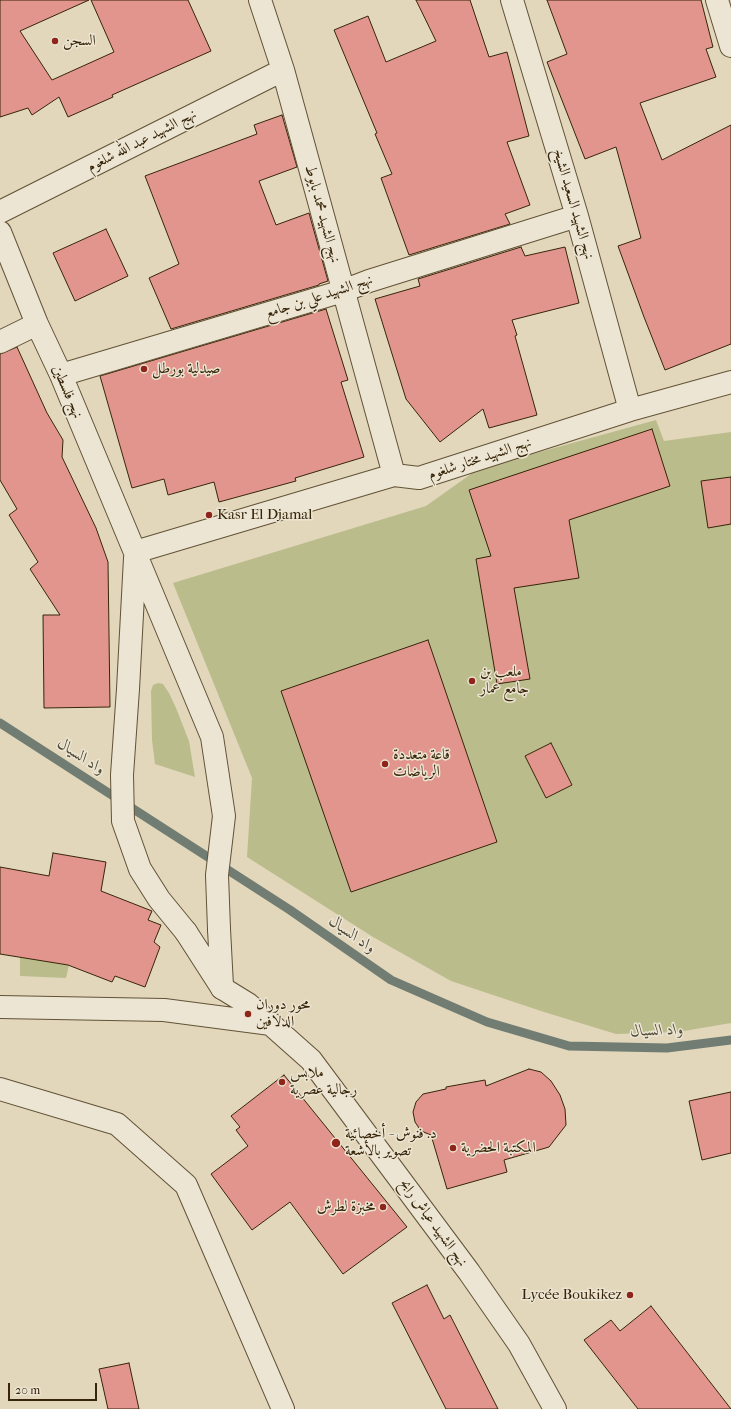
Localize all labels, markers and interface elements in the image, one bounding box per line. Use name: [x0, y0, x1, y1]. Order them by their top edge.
place label: السجن: [63, 32, 96, 50]
marker: السجن: [50, 36, 60, 46]
street label: نهج الشهيد عبد الله شلغوم: [84, 106, 200, 176]
street label: نهج الشهيد السعيد الشيخ: [549, 146, 597, 262]
street label: نهج الشهيد محمد بايوط: [300, 163, 344, 265]
street label: نهج الشهيد علي بن جامع: [263, 271, 375, 323]
place label: صيدلية بورطل: [152, 360, 221, 378]
street label: نهج فلسطين: [48, 363, 86, 421]
marker: صيدلية بورطل: [139, 364, 149, 374]
street label: نهج الشهيد مختار شلغوم: [426, 434, 534, 484]
place label: Kasr El Djamal: [217, 506, 312, 524]
marker: Kasr El Djamal: [204, 510, 214, 520]
place label: ملعب بن جامع عمار: [480, 663, 529, 698]
marker: ملعب بن جامع عمار: [467, 676, 477, 686]
water label: واد السيال: [53, 734, 109, 780]
place label: قاعة متعددة الرياضات: [393, 746, 450, 781]
marker: قاعة متعددة الرياضات: [380, 759, 390, 769]
water label: واد السيال: [325, 912, 379, 958]
place label: محور دوران الدلافين: [256, 996, 310, 1031]
marker: محور دوران الدلافين: [243, 1009, 253, 1019]
water label: واد السيال: [630, 1020, 684, 1042]
place label: ملابس رجالية عصرية: [290, 1064, 357, 1099]
marker: ملابس رجالية عصرية: [277, 1077, 287, 1087]
place label: د. فنوش - أخصائية تصوير بالأشعة: [345, 1125, 437, 1160]
marker: د. فنوش - أخصائية تصوير بالأشعة: [330, 1137, 342, 1149]
place label: المكتبة الحضرية: [461, 1139, 536, 1157]
marker: المكتبة الحضرية: [448, 1143, 458, 1153]
street label: نهج الشهيد عياش رابح: [395, 1175, 471, 1271]
place label: مخبزة لطرش: [317, 1198, 375, 1216]
marker: مخبزة لطرش: [378, 1202, 388, 1212]
place label: Lycée Boukikez: [521, 1286, 622, 1304]
marker: Lycée Boukikez: [625, 1290, 635, 1300]
scale bar: [10, 1375, 99, 1401]
text: 20 m: [15, 1383, 40, 1397]

